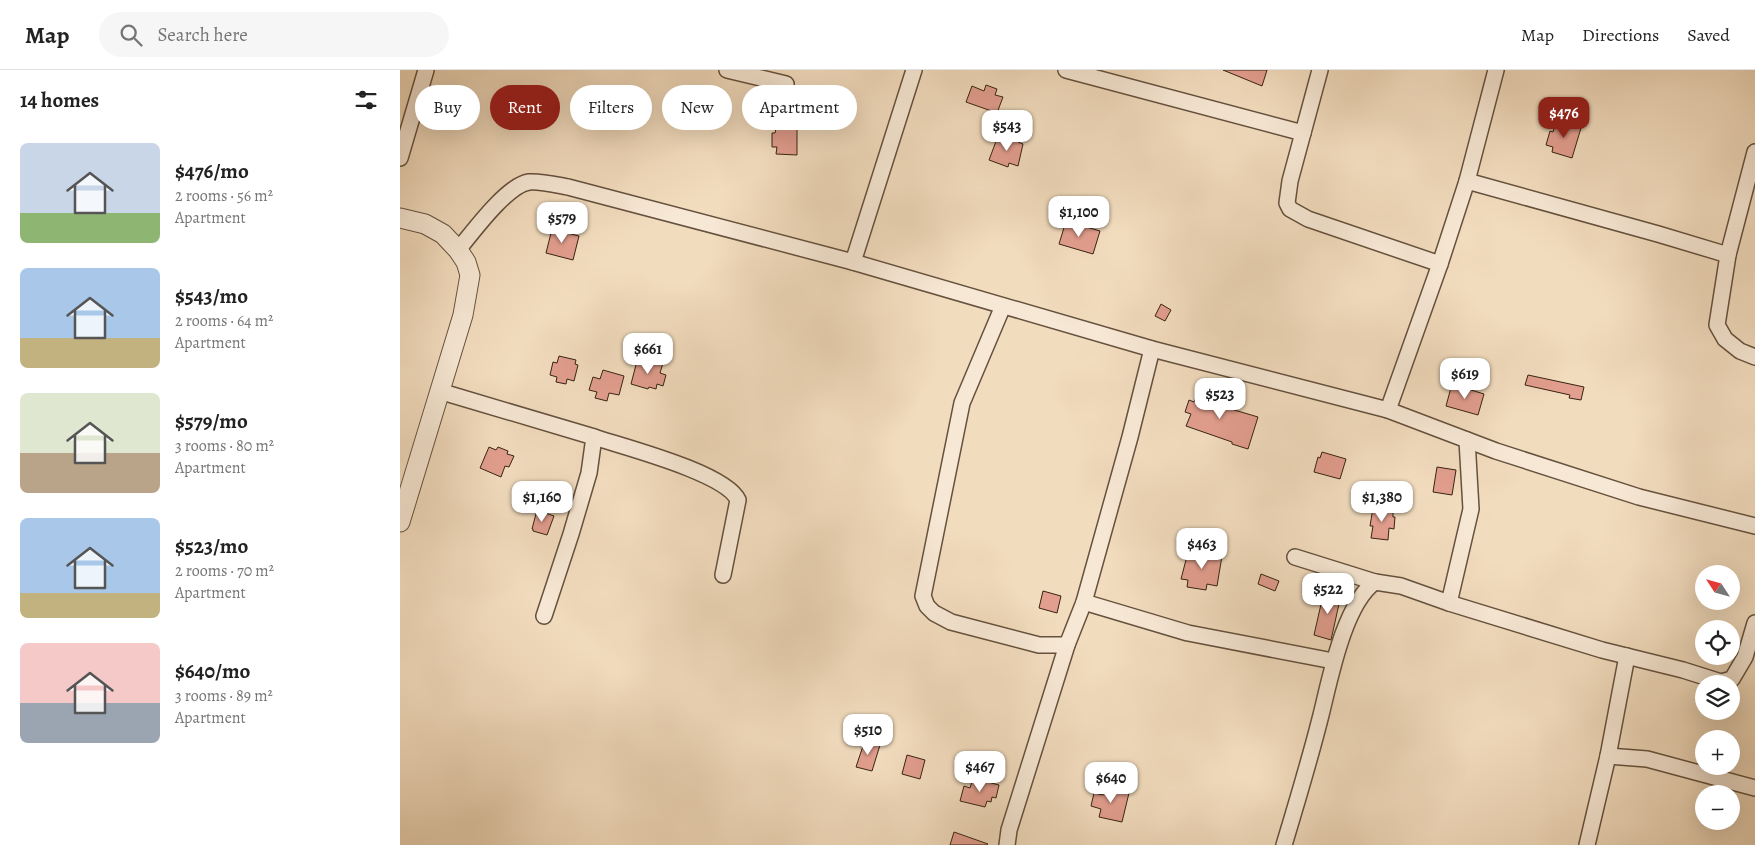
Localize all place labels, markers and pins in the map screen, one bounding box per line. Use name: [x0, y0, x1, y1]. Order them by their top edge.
pin: $476: [1534, 97, 1594, 139]
pin: $543: [977, 109, 1037, 152]
pin: $1,100: [1038, 196, 1120, 238]
pin: $579: [532, 202, 592, 244]
pin: $661: [618, 332, 678, 375]
pin: $619: [1435, 358, 1495, 400]
pin: $523: [1190, 378, 1250, 420]
pin: $1,160: [501, 480, 583, 523]
pin: $1,380: [1341, 480, 1423, 523]
pin: $463: [1172, 528, 1232, 570]
pin: $522: [1298, 572, 1358, 615]
pin: $510: [838, 714, 898, 756]
pin: $467: [950, 750, 1010, 793]
pin: $640: [1081, 762, 1141, 804]

